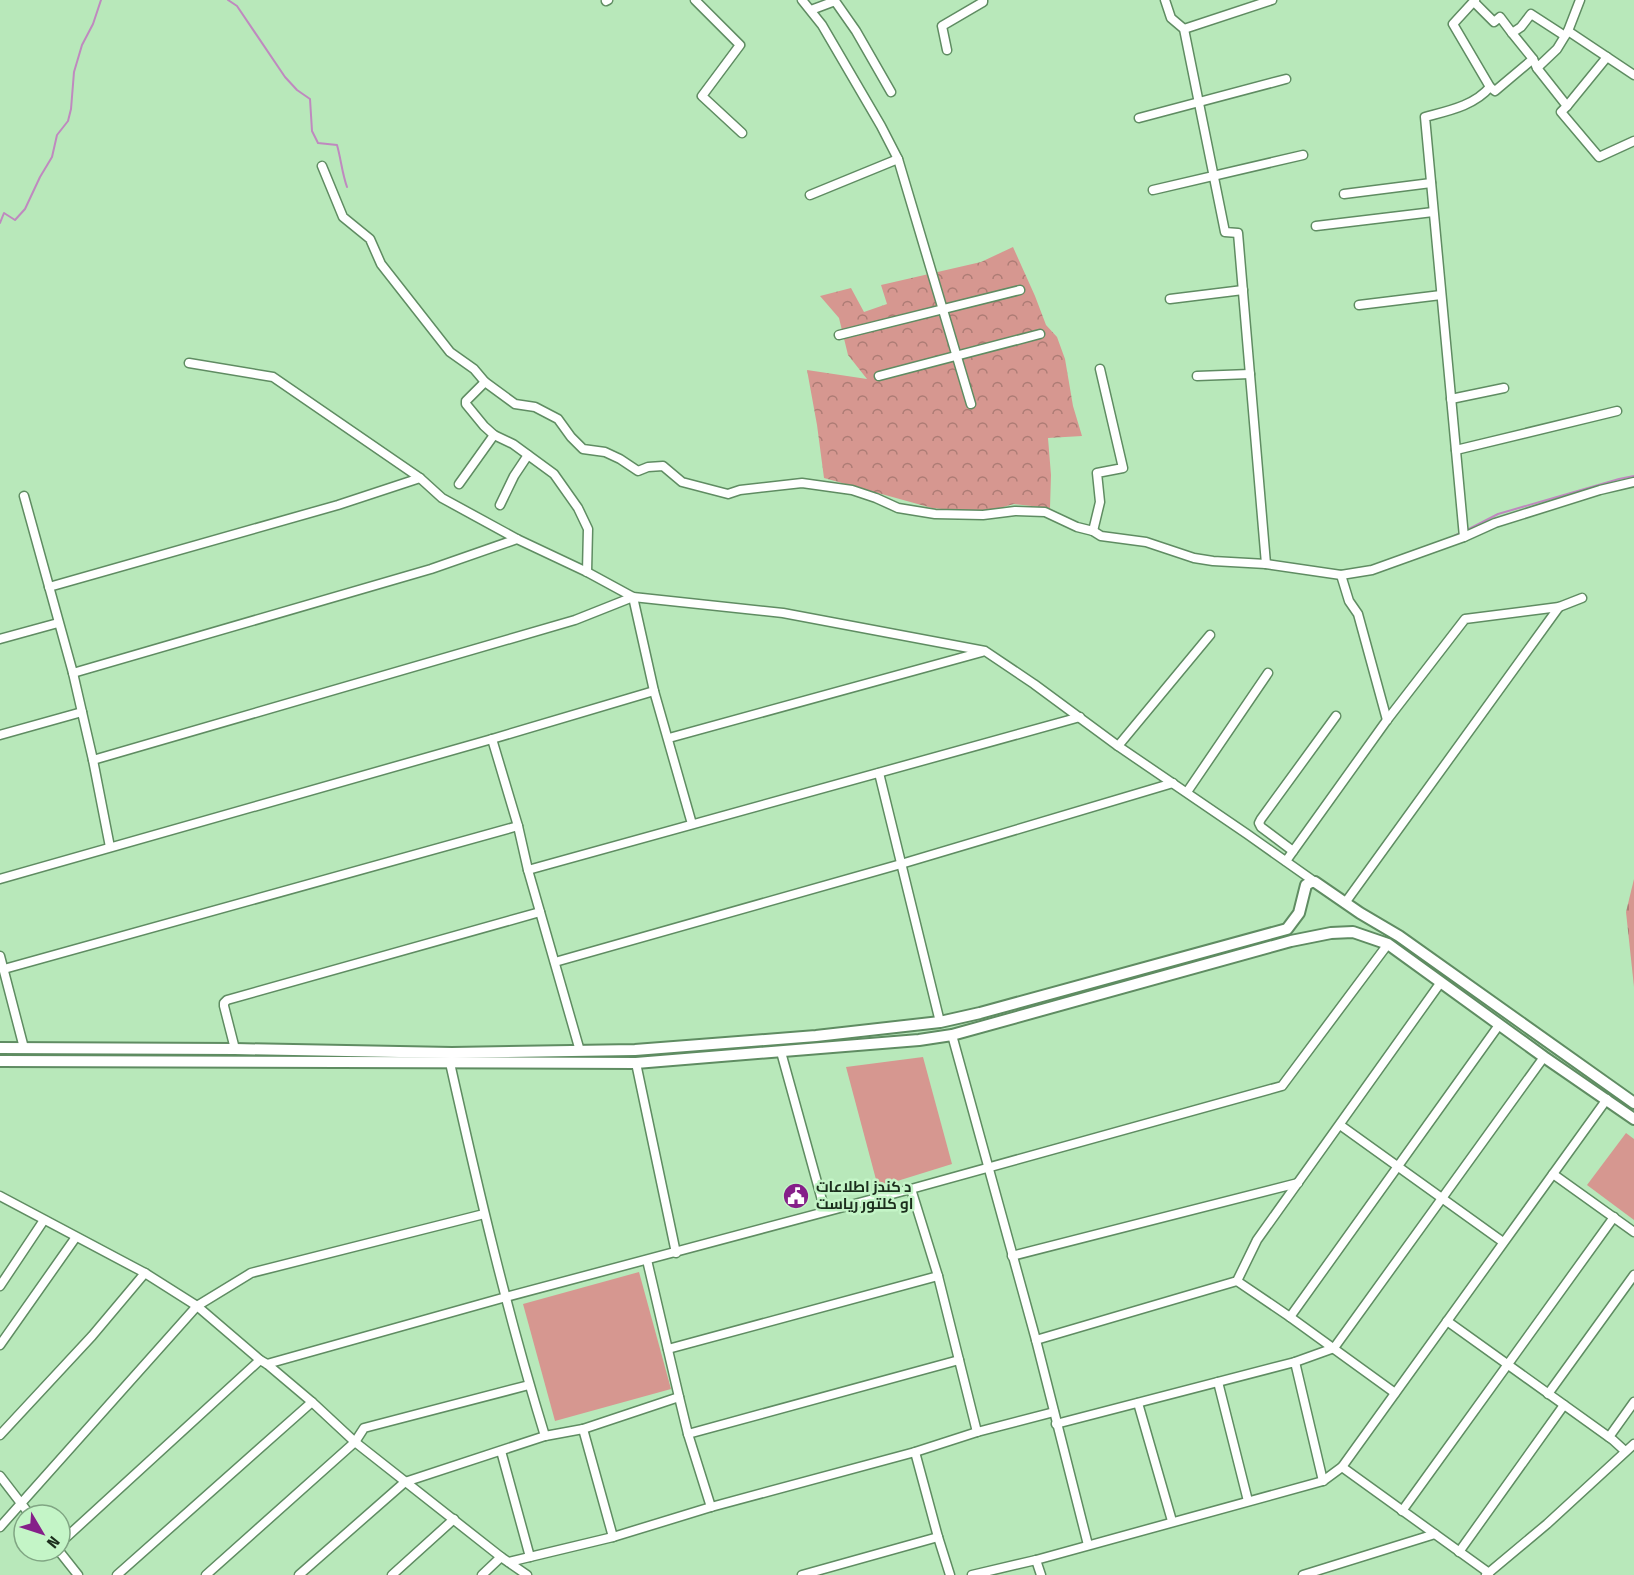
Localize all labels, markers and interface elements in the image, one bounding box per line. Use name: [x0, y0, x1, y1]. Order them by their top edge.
place label: د کندز اطلاعات او کلتور ریاست: [816, 1178, 914, 1213]
public building icon: د کندز اطلاعات او کلتور ریاست: [781, 1181, 811, 1211]
north arrow: [12, 1503, 72, 1563]
text: N: [43, 1532, 64, 1552]

